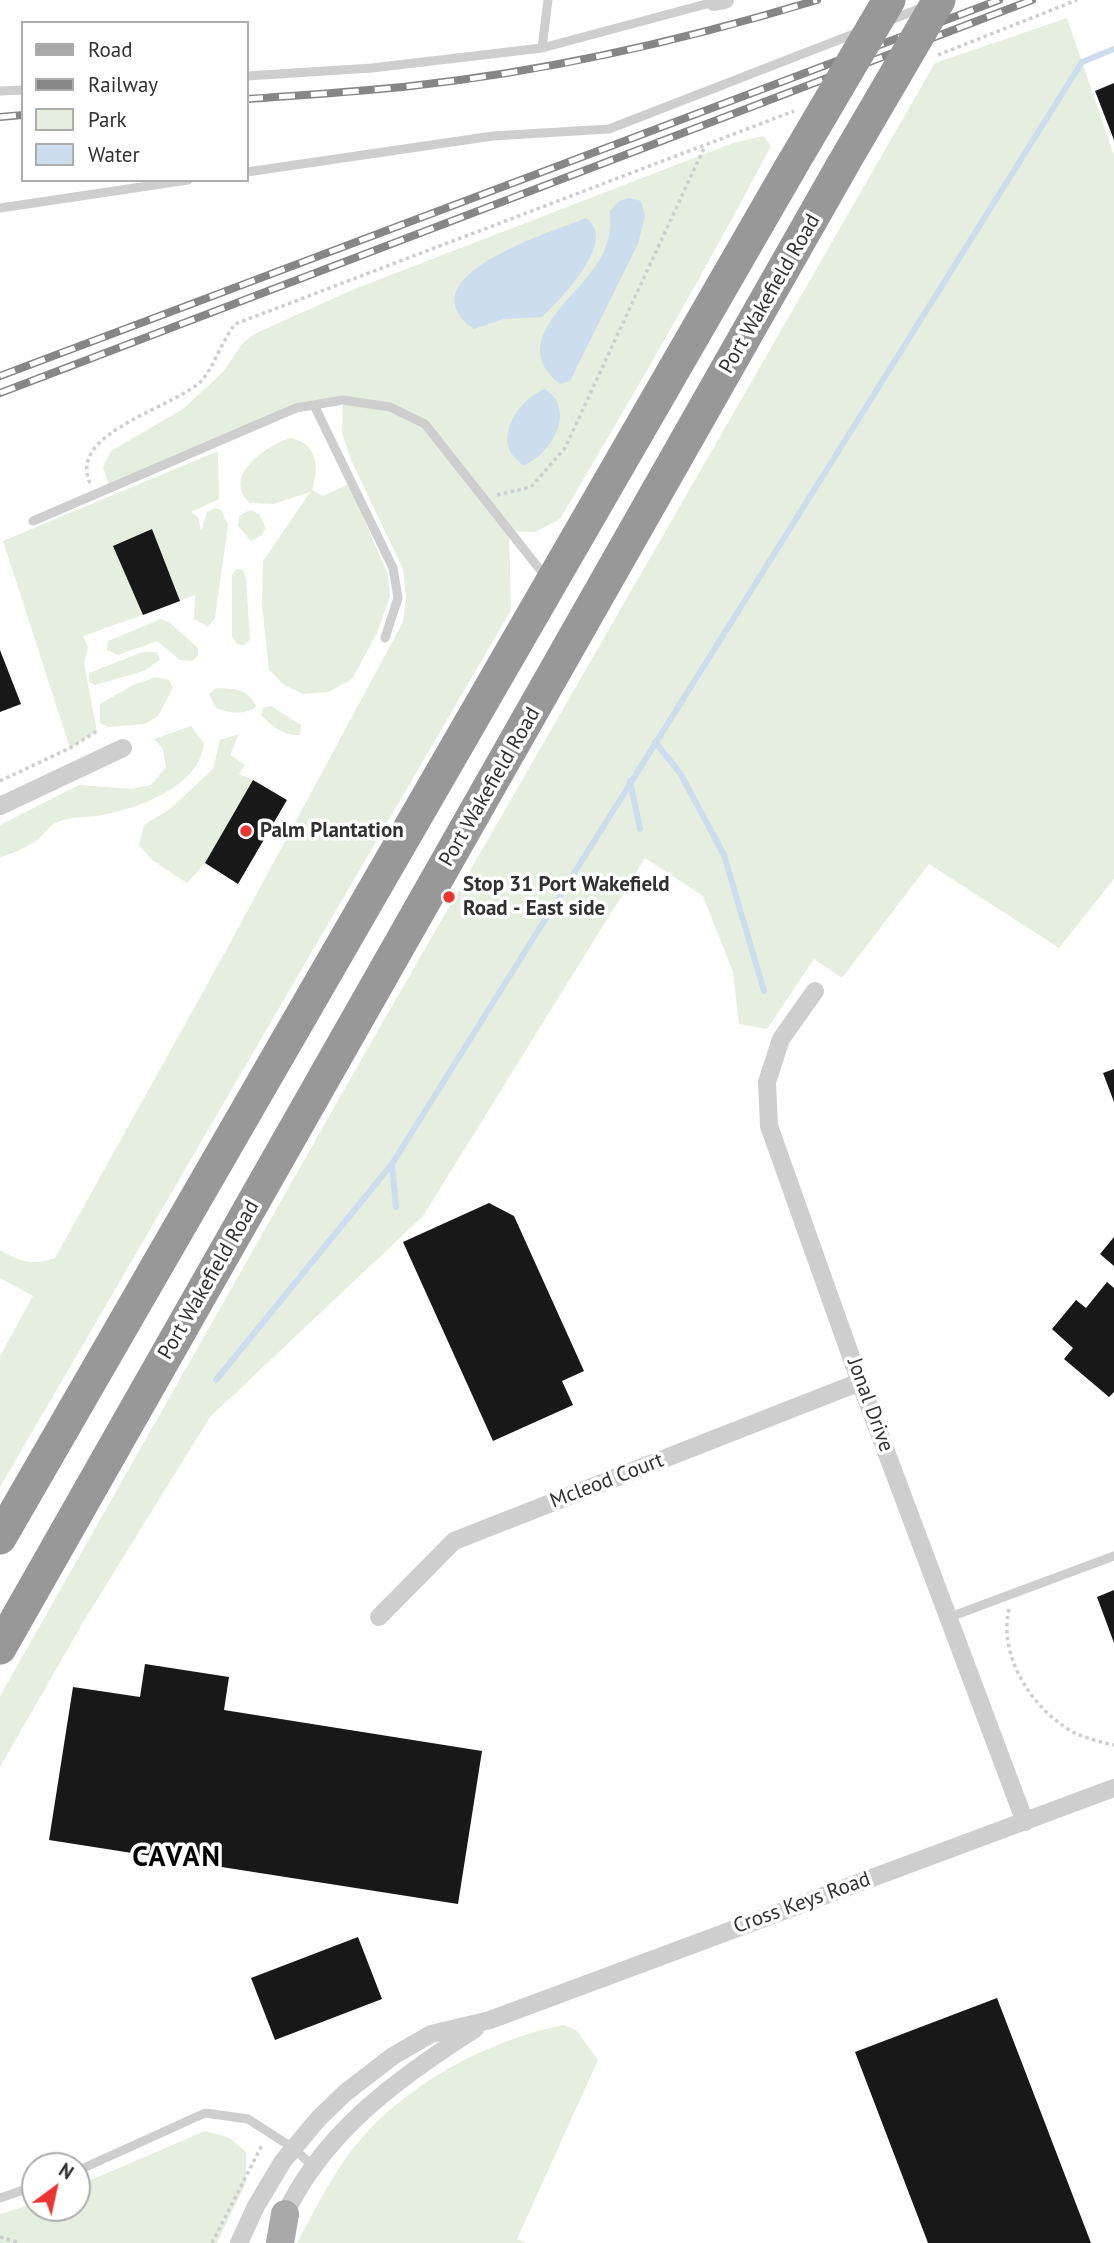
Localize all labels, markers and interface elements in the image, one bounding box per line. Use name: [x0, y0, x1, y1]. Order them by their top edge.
legend: [21, 21, 248, 182]
text: Road: [88, 36, 132, 63]
text: Railway: [88, 71, 158, 98]
text: Park: [88, 106, 127, 133]
text: Water: [88, 141, 140, 168]
street label: Port Wakefield Road: [714, 210, 826, 378]
street label: Port Wakefield Road: [434, 703, 546, 871]
place label: Palm Plantation: [260, 818, 404, 844]
marker: Palm Plantation: [238, 823, 254, 839]
place label: Stop 31 Port Wakefield Road - East side: [463, 872, 670, 922]
marker: Stop 31 Port Wakefield Road - East side: [441, 889, 457, 905]
street label: Port Wakefield Road: [153, 1196, 265, 1364]
street label: Jonal Drive: [841, 1355, 899, 1455]
street label: Mcleod Court: [547, 1448, 667, 1514]
district label: CAVAN: [133, 1841, 221, 1875]
street label: Cross Keys Road: [730, 1867, 874, 1939]
north arrow: [21, 2152, 91, 2222]
text: N: [55, 2158, 78, 2185]

